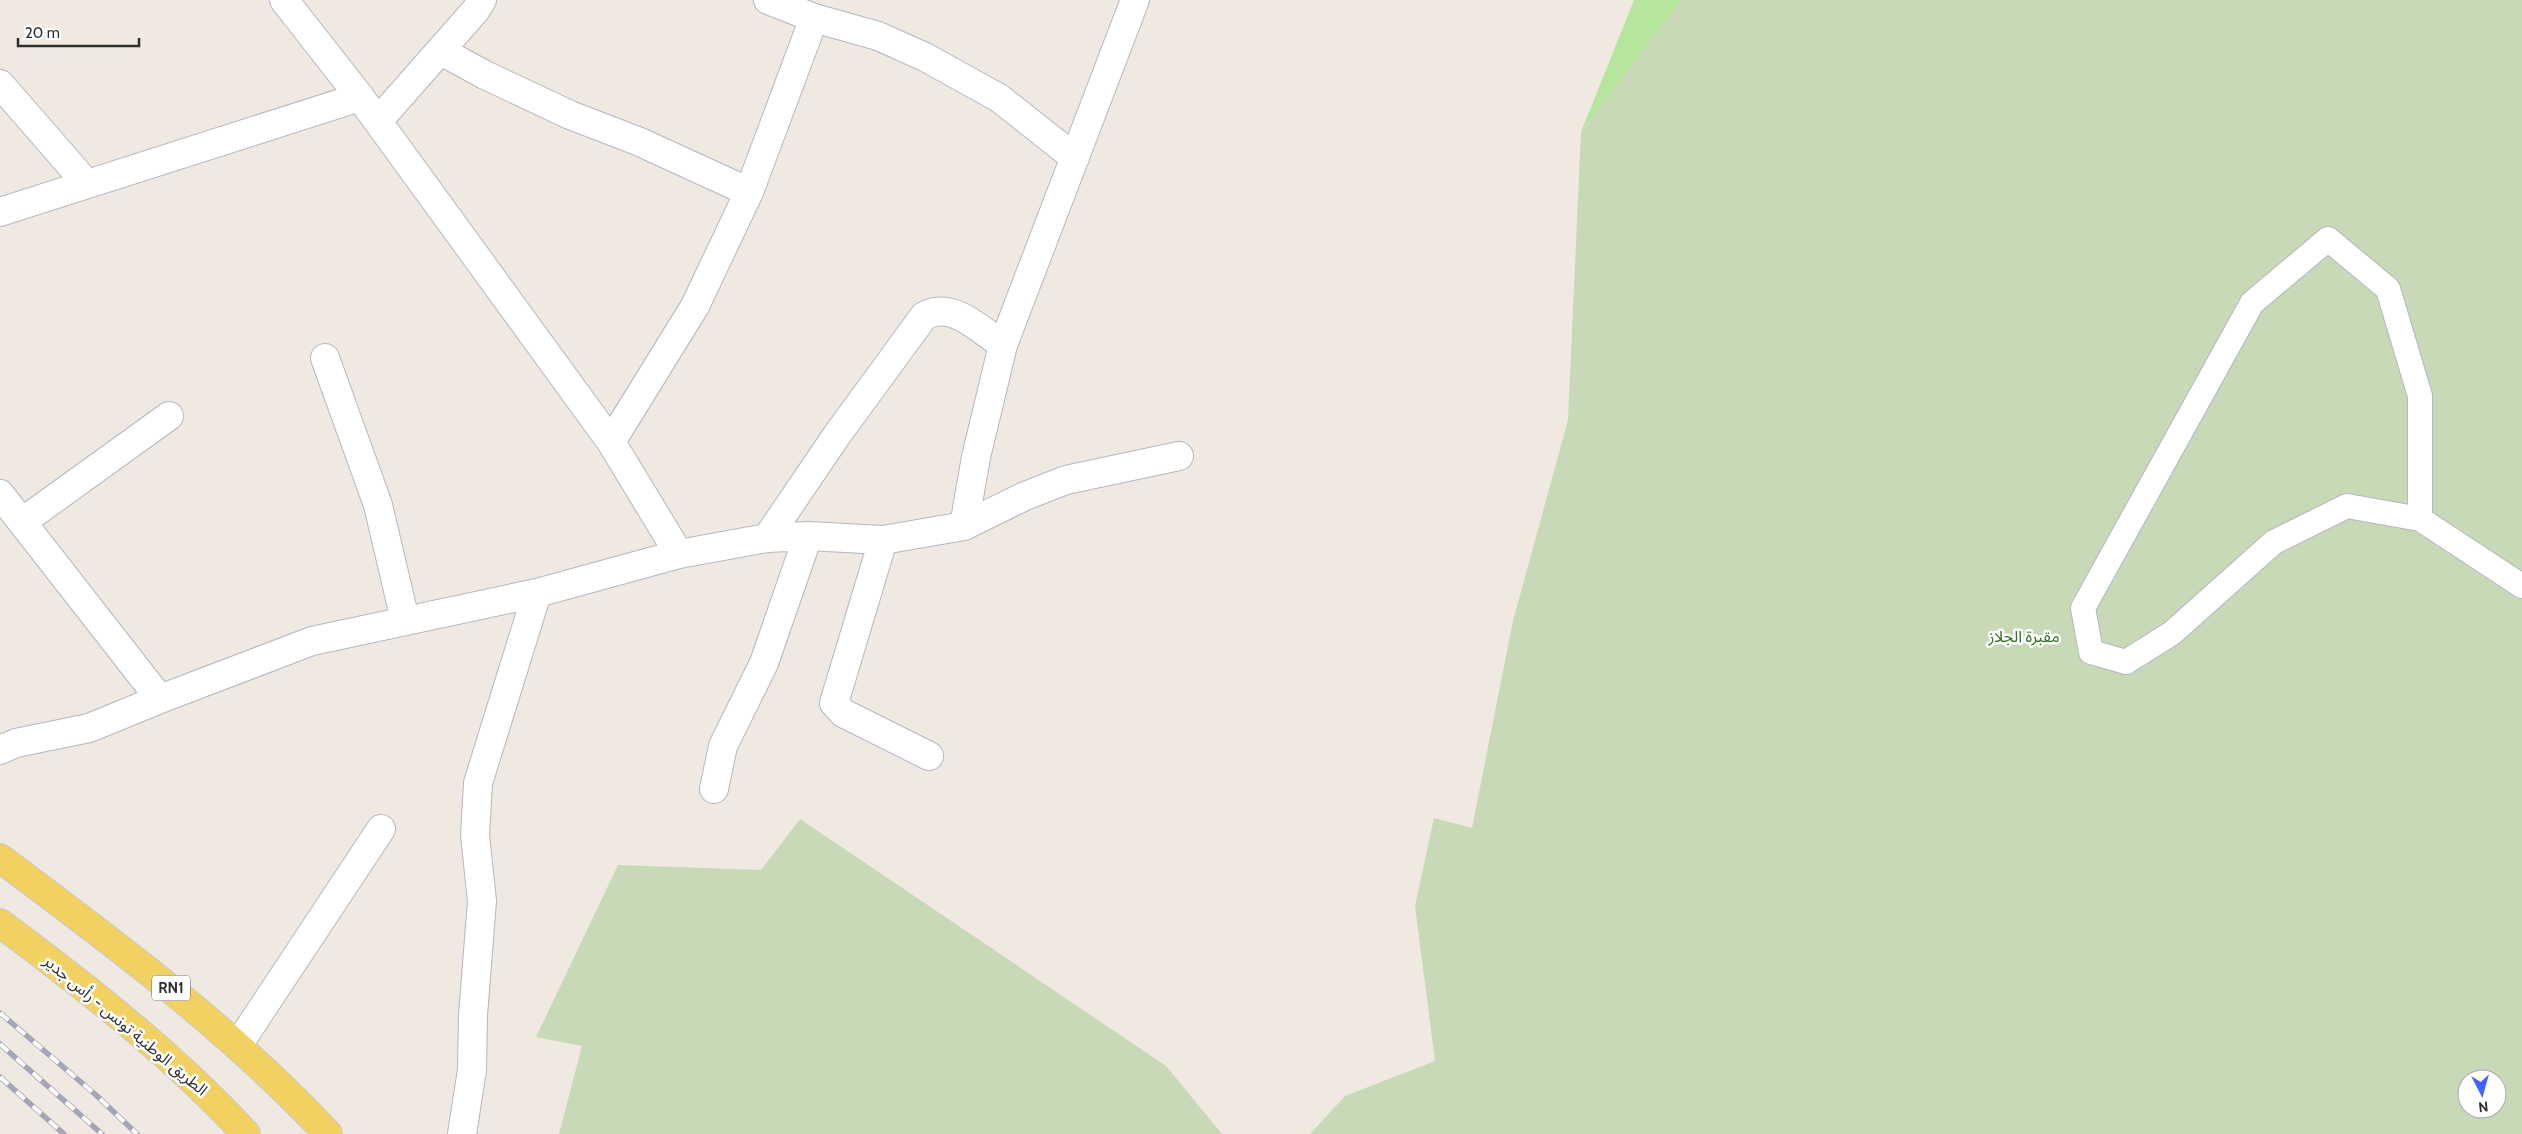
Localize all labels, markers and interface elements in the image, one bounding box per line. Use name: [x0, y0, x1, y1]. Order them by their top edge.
scale bar: [18, 15, 139, 47]
text: 20 m: [25, 24, 60, 42]
park label: مقبرة الجلاز: [1987, 627, 2060, 646]
street label: الطريق الوطنية تونس - رأس جدير: [39, 951, 211, 1100]
road number: RN1: [152, 976, 190, 1000]
north arrow: [2457, 1069, 2507, 1119]
text: N: [2477, 1097, 2489, 1116]

